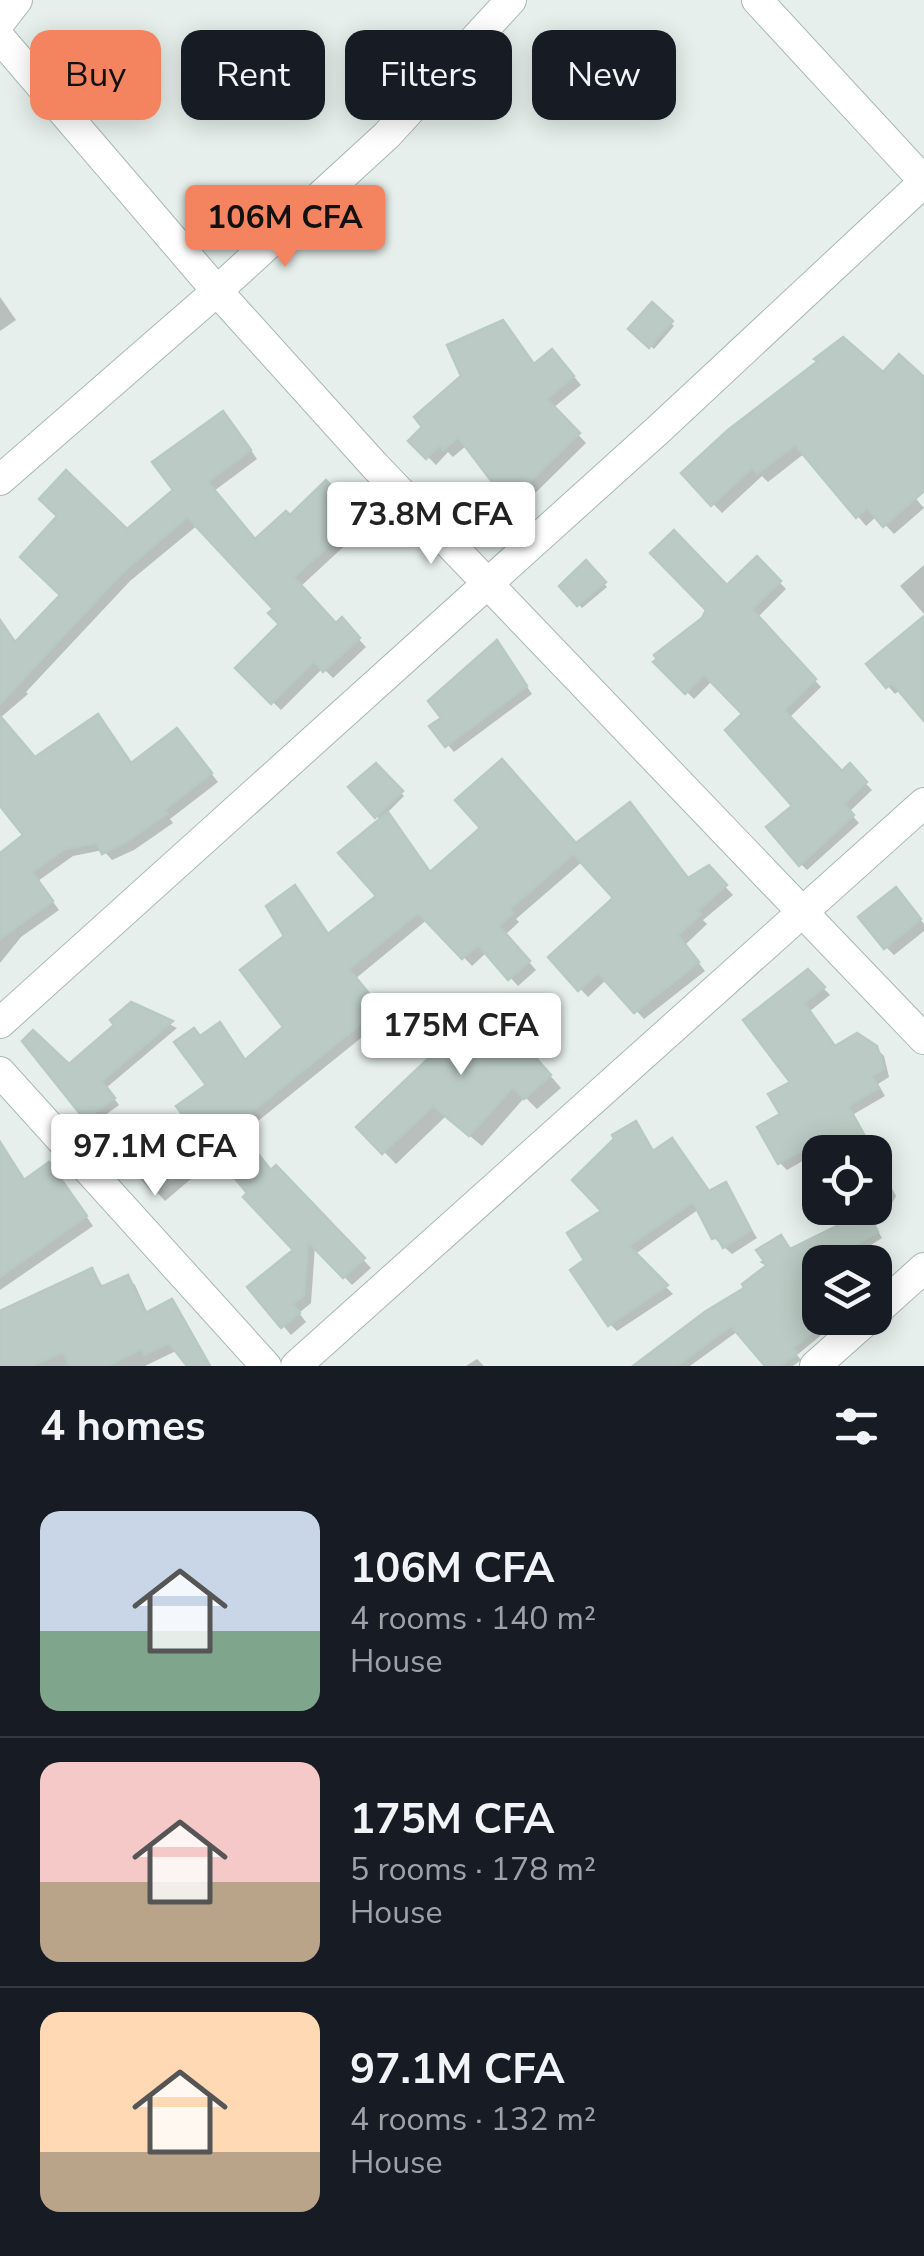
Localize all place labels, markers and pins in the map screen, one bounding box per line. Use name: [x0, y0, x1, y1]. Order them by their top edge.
pin: 106M CFA: [182, 185, 388, 270]
pin: 73.8M CFA: [317, 482, 545, 567]
pin: 175M CFA: [358, 993, 564, 1078]
pin: 97.1M CFA: [41, 1114, 269, 1199]

